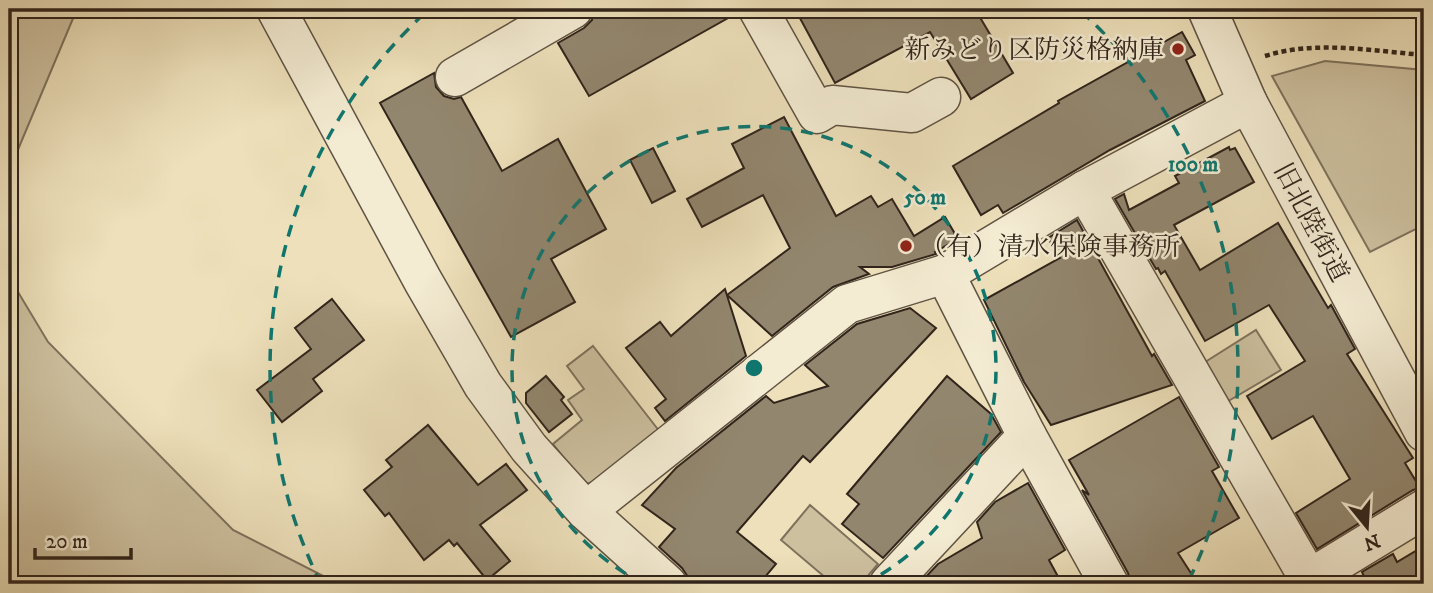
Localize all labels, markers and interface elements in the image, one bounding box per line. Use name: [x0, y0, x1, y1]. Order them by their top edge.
place label: 新みどり区防災格納庫: [904, 34, 1164, 67]
marker: 新みどり区防災格納庫: [1170, 41, 1186, 57]
text: 100 m: [1168, 152, 1218, 178]
street label: 旧北陸街道: [1266, 158, 1356, 288]
text: 50 m: [903, 185, 946, 211]
place label: （有）清水保険事務所: [920, 231, 1180, 264]
marker: （有）清水保険事務所: [898, 238, 914, 254]
centre of rings: [742, 356, 766, 380]
north arrow: [1332, 491, 1402, 562]
scale bar: [35, 516, 131, 560]
text: N: [1360, 528, 1383, 555]
text: 20 m: [46, 529, 88, 555]

